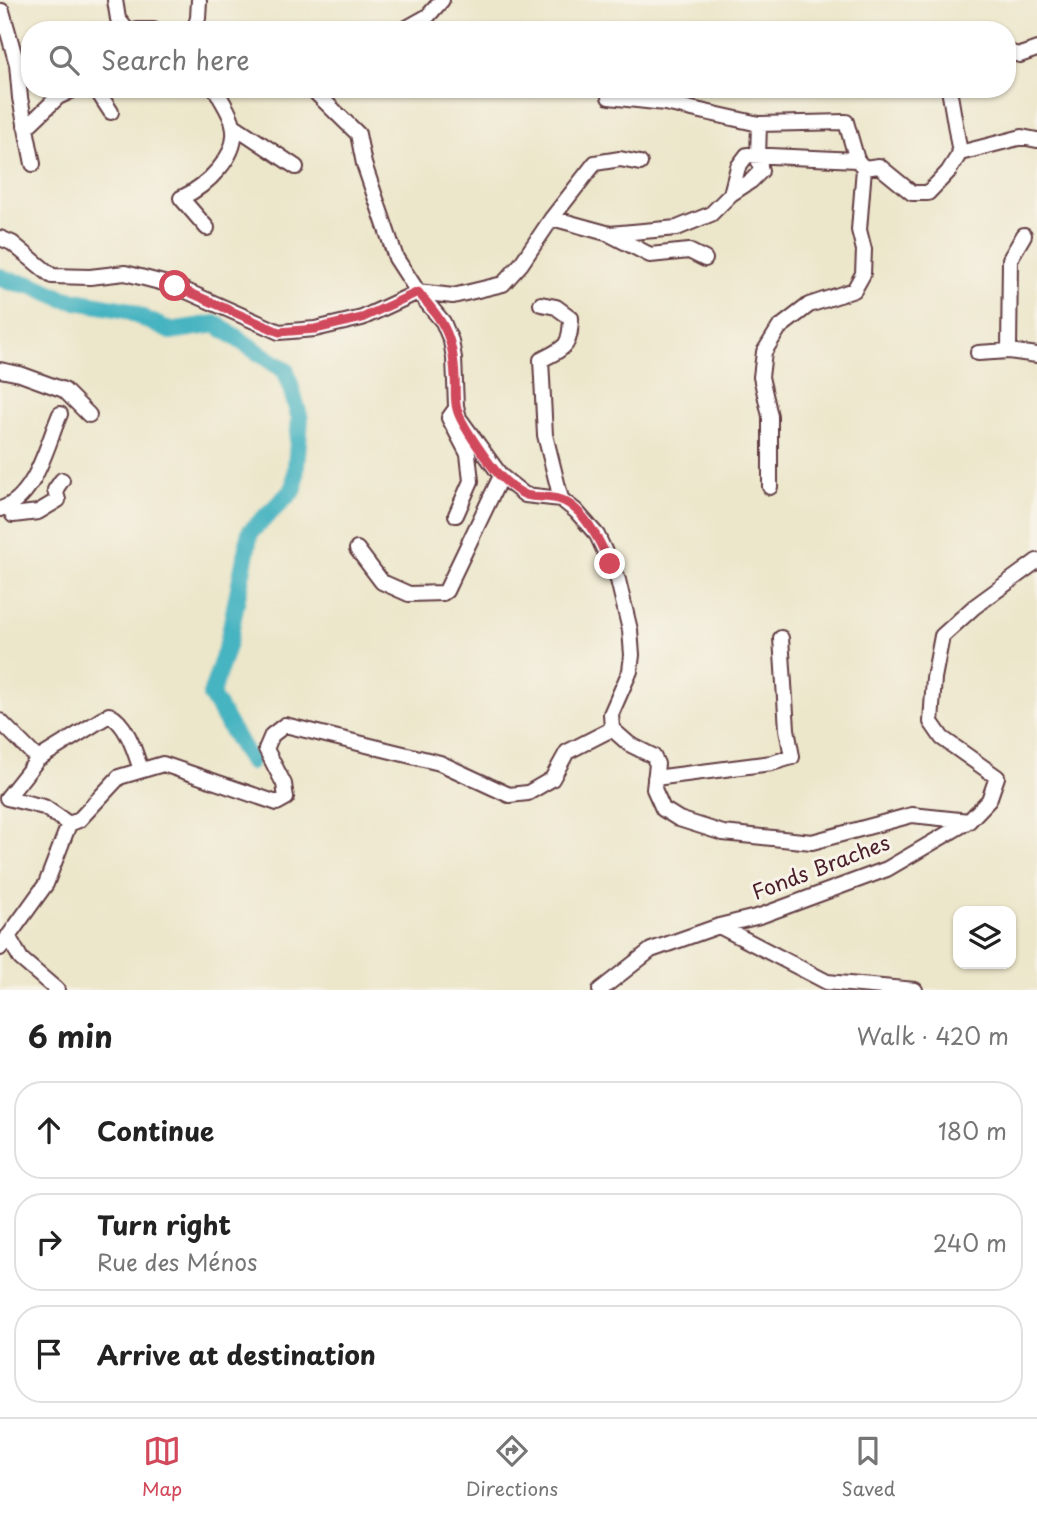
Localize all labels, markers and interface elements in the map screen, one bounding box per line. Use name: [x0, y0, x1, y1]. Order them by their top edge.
search box: [21, 21, 1016, 98]
text: Search here: [101, 40, 250, 79]
icon: search: [45, 41, 83, 79]
route start: [159, 270, 190, 301]
route end: [594, 548, 625, 579]
street label: Fonds Braches: [747, 825, 894, 907]
map controls: [953, 906, 1016, 969]
button: layers: [953, 906, 1016, 969]
text: 6 min: [28, 1013, 113, 1058]
text: Walk · 420 m: [857, 1018, 1009, 1053]
icon: ahead: [30, 1111, 68, 1149]
text: Continue: [97, 1111, 214, 1150]
text: 180 m: [938, 1113, 1007, 1148]
text: Turn right: [97, 1205, 231, 1244]
icon: right: [30, 1223, 68, 1261]
text: 240 m: [933, 1225, 1007, 1260]
text: Rue des Ménos: [97, 1244, 258, 1279]
icon: arrive: [30, 1335, 68, 1373]
text: Arrive at destination: [97, 1335, 376, 1374]
tab: Map: [142, 1432, 182, 1502]
tab: Directions: [466, 1432, 558, 1502]
tab: Saved: [841, 1432, 895, 1502]

